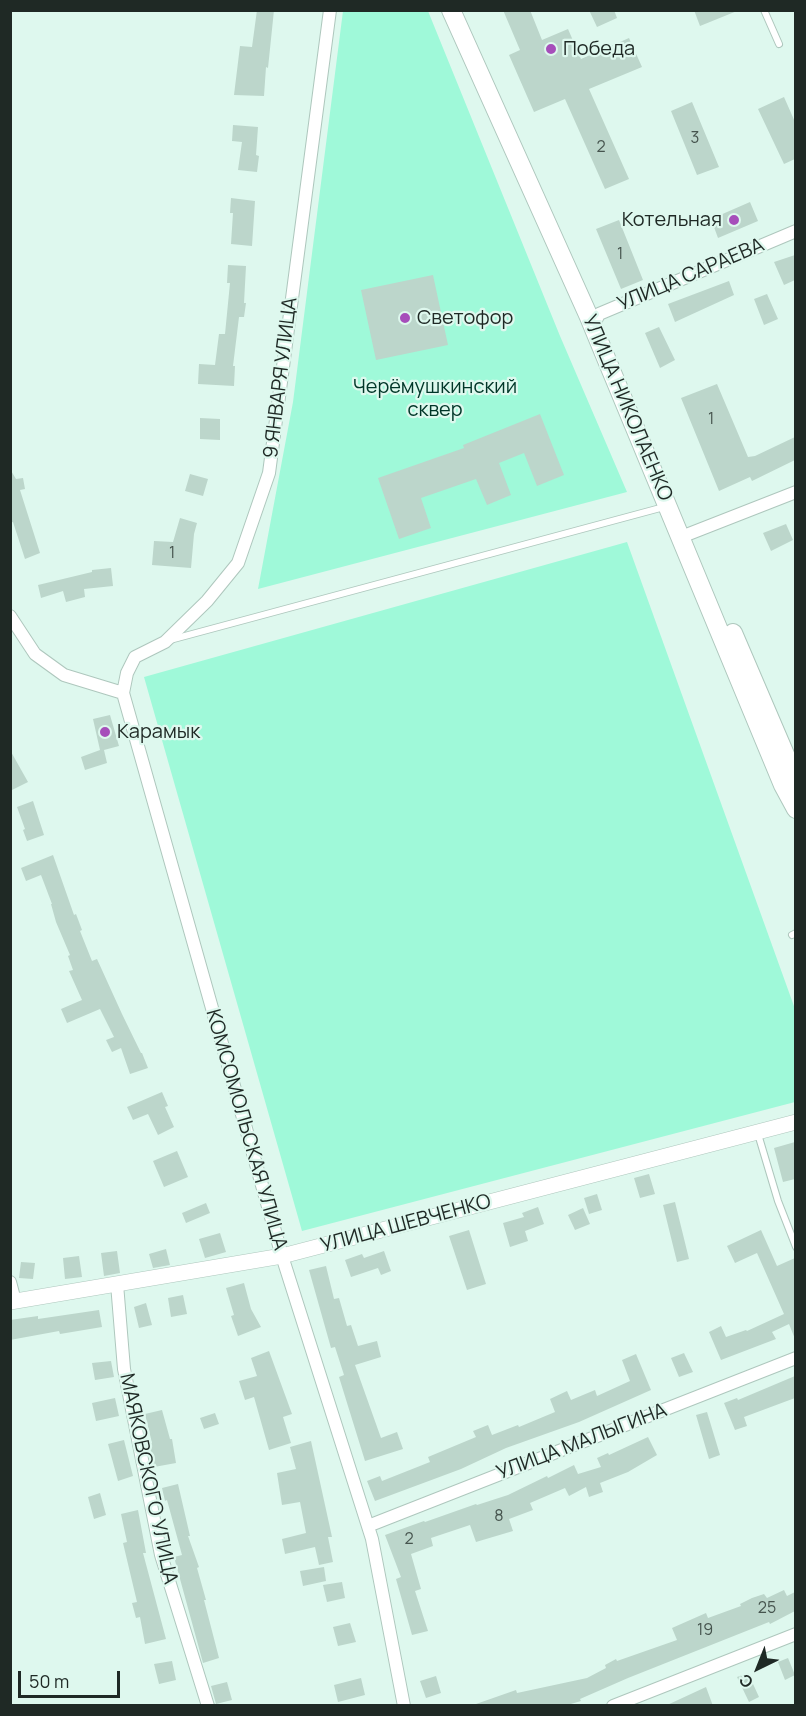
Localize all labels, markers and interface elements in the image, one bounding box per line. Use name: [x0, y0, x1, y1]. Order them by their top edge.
place label: Победа: [563, 37, 635, 61]
marker: Победа: [544, 42, 558, 56]
house number: 3: [691, 129, 699, 149]
house number: 2: [596, 138, 606, 158]
place label: Котельная: [622, 208, 722, 232]
marker: Котельная: [727, 213, 741, 227]
street label: УЛИЦА САРАЕВА: [614, 233, 768, 317]
house number: 1: [617, 245, 623, 265]
street label: 9 ЯНВАРЯ УЛИЦА: [259, 296, 303, 460]
place label: Светофор: [417, 306, 513, 330]
marker: Светофор: [398, 311, 412, 325]
street label: УЛИЦА НИКОЛАЕНКО: [577, 311, 677, 505]
park label: Черёмушкинский сквер: [353, 375, 517, 422]
house number: 1: [708, 410, 714, 430]
house number: 1: [169, 544, 175, 564]
place label: Карамык: [117, 720, 200, 744]
marker: Карамык: [98, 725, 112, 739]
street label: КОМСОМОЛЬСКАЯ УЛИЦА: [200, 1007, 292, 1253]
street label: УЛИЦА ШЕВЧЕНКО: [318, 1190, 494, 1258]
street label: МАЯКОВСКОГО УЛИЦА: [114, 1371, 182, 1587]
street label: УЛИЦА МАЛЫГИНА: [494, 1398, 670, 1486]
house number: 8: [494, 1507, 504, 1527]
house number: 2: [404, 1530, 414, 1550]
house number: 25: [758, 1599, 776, 1619]
house number: 19: [697, 1621, 713, 1641]
north arrow: [728, 1638, 788, 1698]
scale bar: [21, 1659, 123, 1697]
text: 50 m: [29, 1669, 69, 1693]
text: С: [734, 1669, 758, 1693]

